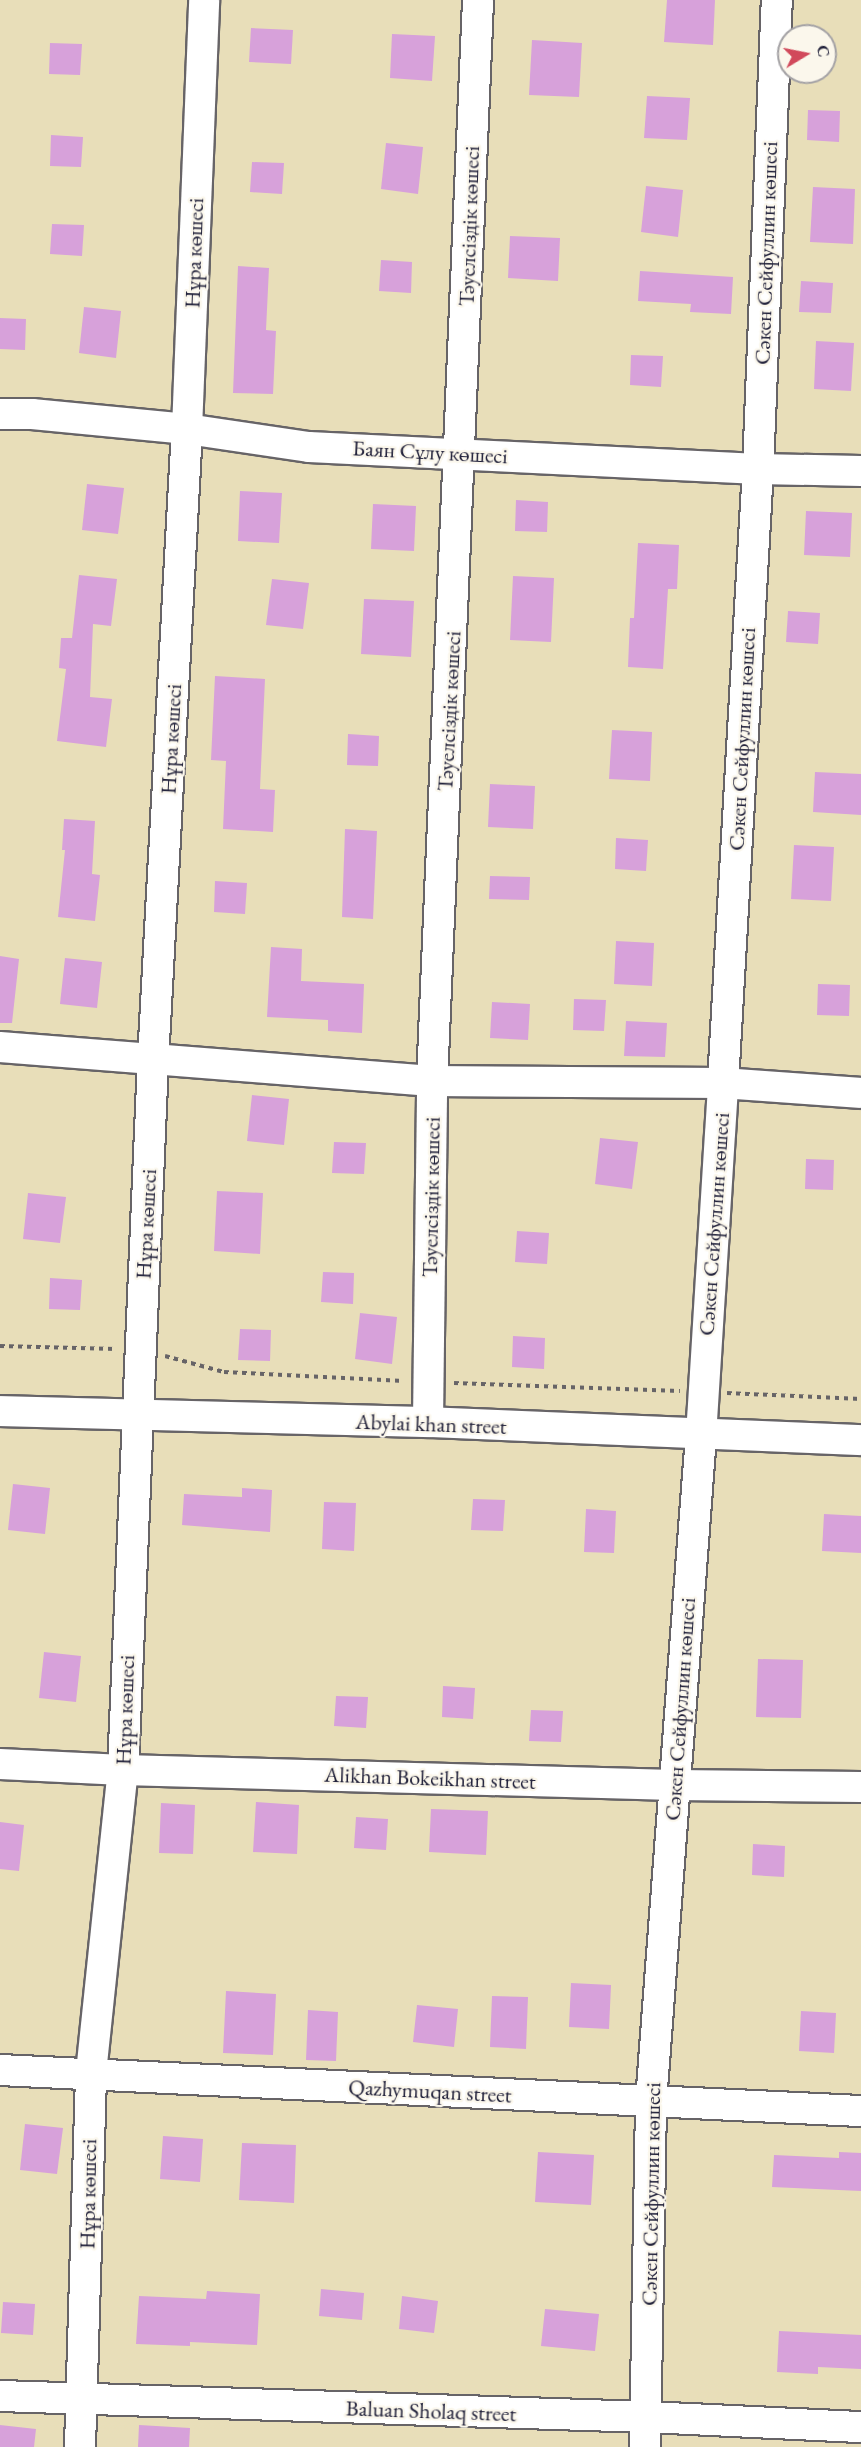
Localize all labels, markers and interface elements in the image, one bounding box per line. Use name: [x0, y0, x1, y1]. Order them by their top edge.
north arrow: [777, 24, 837, 84]
text: С: [812, 44, 835, 59]
street label: Сәкен Сейфуллин көшесі: [749, 141, 783, 365]
street label: Тәуелсіздік көшесі: [453, 145, 485, 307]
street label: Нұра көшесі: [179, 197, 209, 309]
street label: Баян Сұлу көшесі: [352, 435, 508, 469]
street label: Сәкен Сейфуллин көшесі: [723, 627, 761, 851]
street label: Тәуелсіздік көшесі: [432, 630, 466, 792]
street label: Нұра көшесі: [155, 683, 187, 795]
street label: Сәкен Сейфуллин көшесі: [693, 1111, 735, 1337]
street label: Тәуелсіздік көшесі: [416, 1117, 446, 1277]
street label: Нұра көшесі: [130, 1168, 162, 1280]
street label: Abylai khan street: [355, 1408, 507, 1440]
street label: Сәкен Сейфуллин көшесі: [659, 1596, 701, 1822]
street label: Нұра көшесі: [110, 1654, 140, 1766]
street label: Alikhan Bokeikhan street: [324, 1761, 536, 1795]
street label: Qazhymuqan street: [348, 2074, 512, 2108]
street label: Сәкен Сейфуллин көшесі: [636, 2082, 666, 2306]
street label: Нұра көшесі: [74, 2139, 102, 2249]
street label: Baluan Sholaq street: [345, 2395, 517, 2427]

